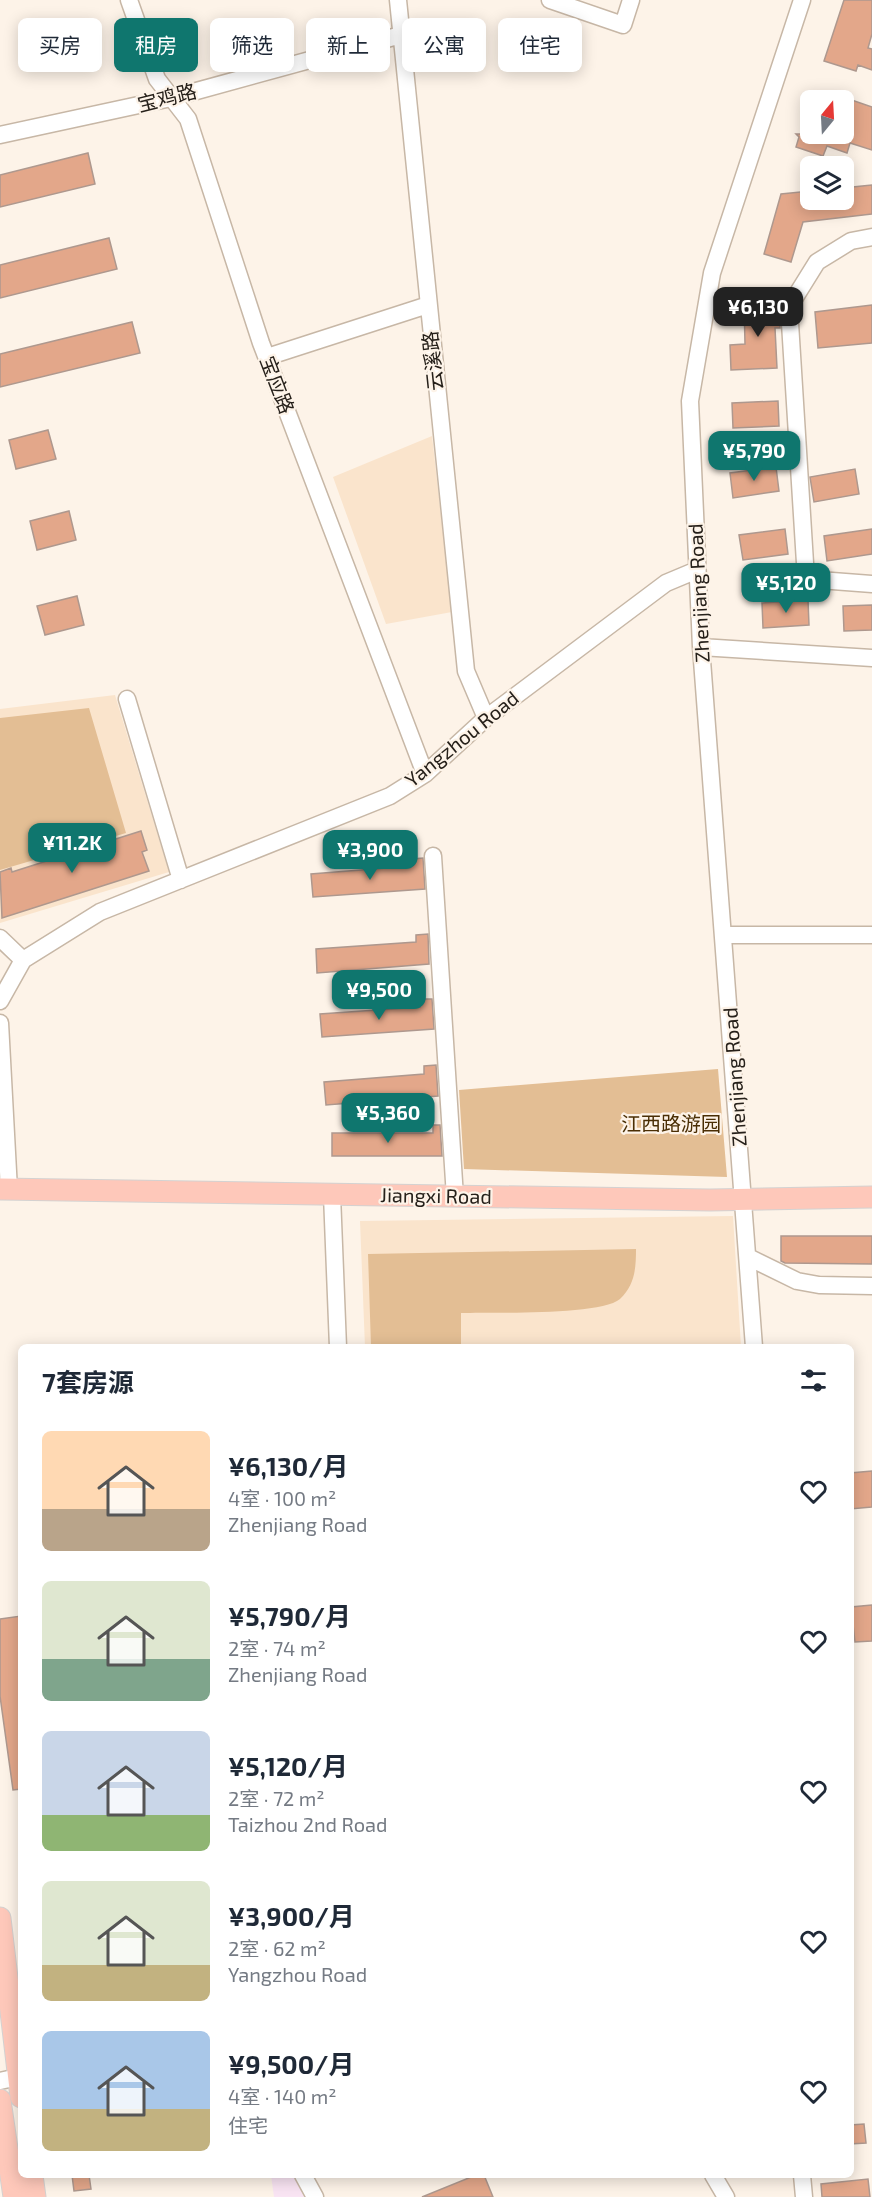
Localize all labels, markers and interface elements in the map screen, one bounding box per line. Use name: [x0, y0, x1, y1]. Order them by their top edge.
chip: 买房: [18, 18, 102, 72]
chip: 租房: [114, 18, 198, 72]
chip: 筛选: [210, 18, 294, 72]
chip: 新上: [306, 18, 390, 72]
chip: 公寓: [402, 18, 486, 72]
chip: 住宅: [498, 18, 582, 72]
street label: 宝鸡路: [135, 78, 199, 116]
north arrow: [800, 90, 854, 144]
map controls: [800, 90, 854, 210]
button: layers: [800, 156, 854, 210]
pin: ¥6,130: [709, 287, 807, 338]
text: ¥6,130: [727, 294, 789, 318]
street label: 云溪路: [417, 330, 447, 392]
street label: 宝应路: [256, 352, 300, 417]
pin: ¥5,790: [705, 431, 803, 482]
text: ¥5,790: [722, 438, 786, 462]
street label: Zhenjiang Road: [682, 523, 714, 663]
pin: ¥5,120: [737, 563, 835, 614]
text: ¥5,120: [755, 570, 817, 594]
street label: Yangzhou Road: [400, 685, 523, 791]
pin: ¥11.2K: [23, 823, 121, 874]
text: ¥11.2K: [42, 830, 102, 854]
pin: ¥3,900: [321, 830, 419, 881]
text: ¥3,900: [337, 837, 403, 861]
pin: ¥9,500: [330, 970, 428, 1021]
text: ¥9,500: [346, 977, 412, 1001]
street label: Zhenjiang Road: [717, 1007, 751, 1148]
pin: ¥5,360: [339, 1093, 437, 1144]
text: ¥5,360: [356, 1100, 420, 1124]
park label: 江西路游园: [621, 1111, 721, 1135]
street label: Jiangxi Road: [380, 1182, 492, 1208]
icon: filters: [797, 1364, 830, 1397]
text: 7套房源: [42, 1366, 134, 1397]
text: ¥6,130/月: [228, 1450, 349, 1481]
icon: home: [90, 1455, 162, 1527]
icon: heart: [797, 1475, 830, 1508]
text: 4室 · 100 m²: [228, 1486, 336, 1510]
text: Zhenjiang Road: [228, 1512, 368, 1536]
text: ¥5,790/月: [228, 1600, 351, 1631]
icon: home: [90, 1605, 162, 1677]
icon: heart: [797, 1625, 830, 1658]
text: 2室 · 74 m²: [228, 1636, 326, 1660]
text: Zhenjiang Road: [228, 1662, 368, 1686]
text: ¥5,120/月: [228, 1750, 348, 1781]
icon: home: [90, 1755, 162, 1827]
icon: heart: [797, 1775, 830, 1808]
text: 2室 · 72 m²: [228, 1786, 325, 1810]
text: Taizhou 2nd Road: [228, 1812, 388, 1836]
text: ¥3,900/月: [228, 1900, 355, 1931]
icon: home: [90, 1905, 162, 1977]
icon: heart: [797, 1925, 830, 1958]
text: 2室 · 62 m²: [228, 1936, 326, 1960]
text: Yangzhou Road: [228, 1962, 367, 1986]
text: ¥9,500/月: [228, 2048, 354, 2079]
icon: home: [90, 2055, 162, 2127]
icon: heart: [797, 2075, 830, 2108]
text: 4室 · 140 m²: [228, 2084, 337, 2108]
text: 住宅: [228, 2113, 268, 2137]

